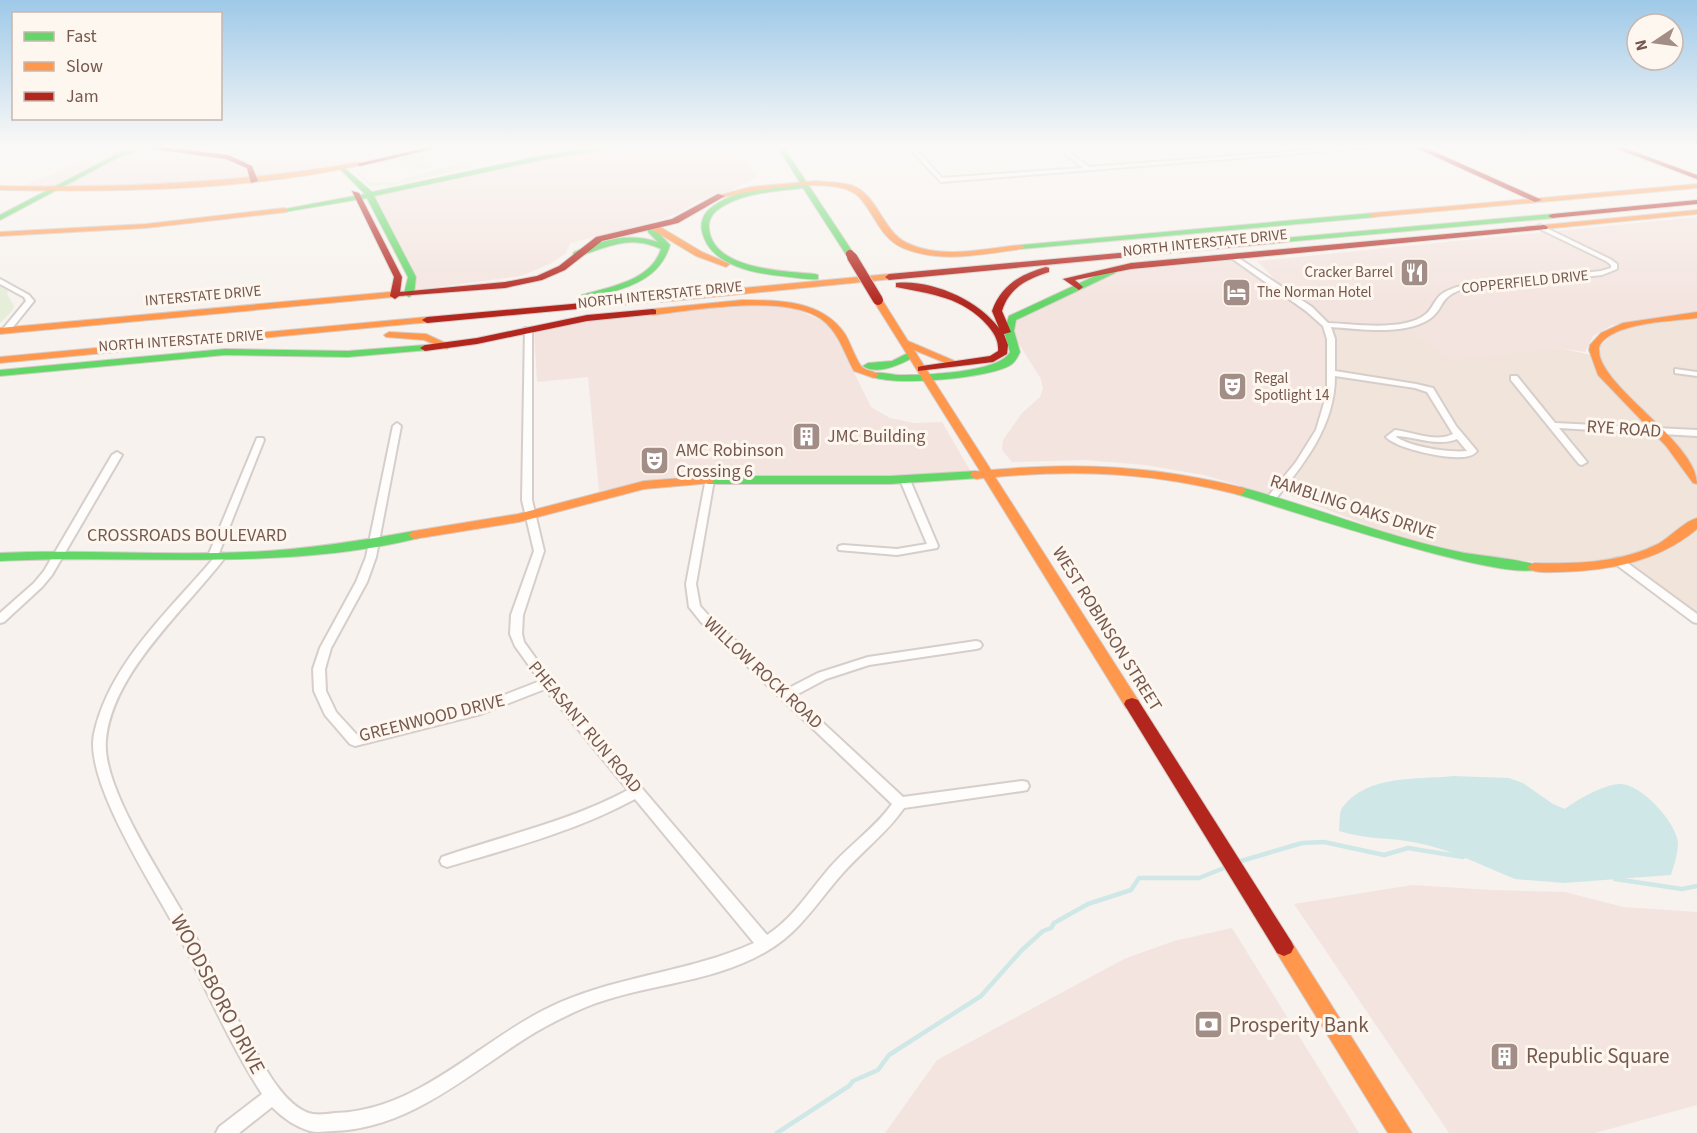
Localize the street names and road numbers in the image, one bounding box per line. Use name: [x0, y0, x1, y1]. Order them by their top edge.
street label: NORTH INTERSTATE DRIVE: [1122, 224, 1288, 262]
street label: COPPERFIELD DRIVE: [1460, 265, 1590, 299]
street label: NORTH INTERSTATE DRIVE: [577, 276, 743, 314]
street label: INTERSTATE DRIVE: [144, 280, 262, 312]
street label: NORTH INTERSTATE DRIVE: [98, 325, 264, 357]
street label: RYE ROAD: [1586, 414, 1662, 444]
street label: RAMBLING OAKS DRIVE: [1267, 468, 1439, 546]
street label: CROSSROADS BOULEVARD: [87, 523, 287, 548]
street label: WEST ROBINSON STREET: [1046, 542, 1168, 716]
street label: WILLOW ROCK ROAD: [698, 611, 828, 735]
street label: PHEASANT RUN ROAD: [522, 656, 648, 798]
street label: GREENWOOD DRIVE: [356, 688, 508, 748]
street label: WOODSBORO DRIVE: [163, 909, 273, 1079]

